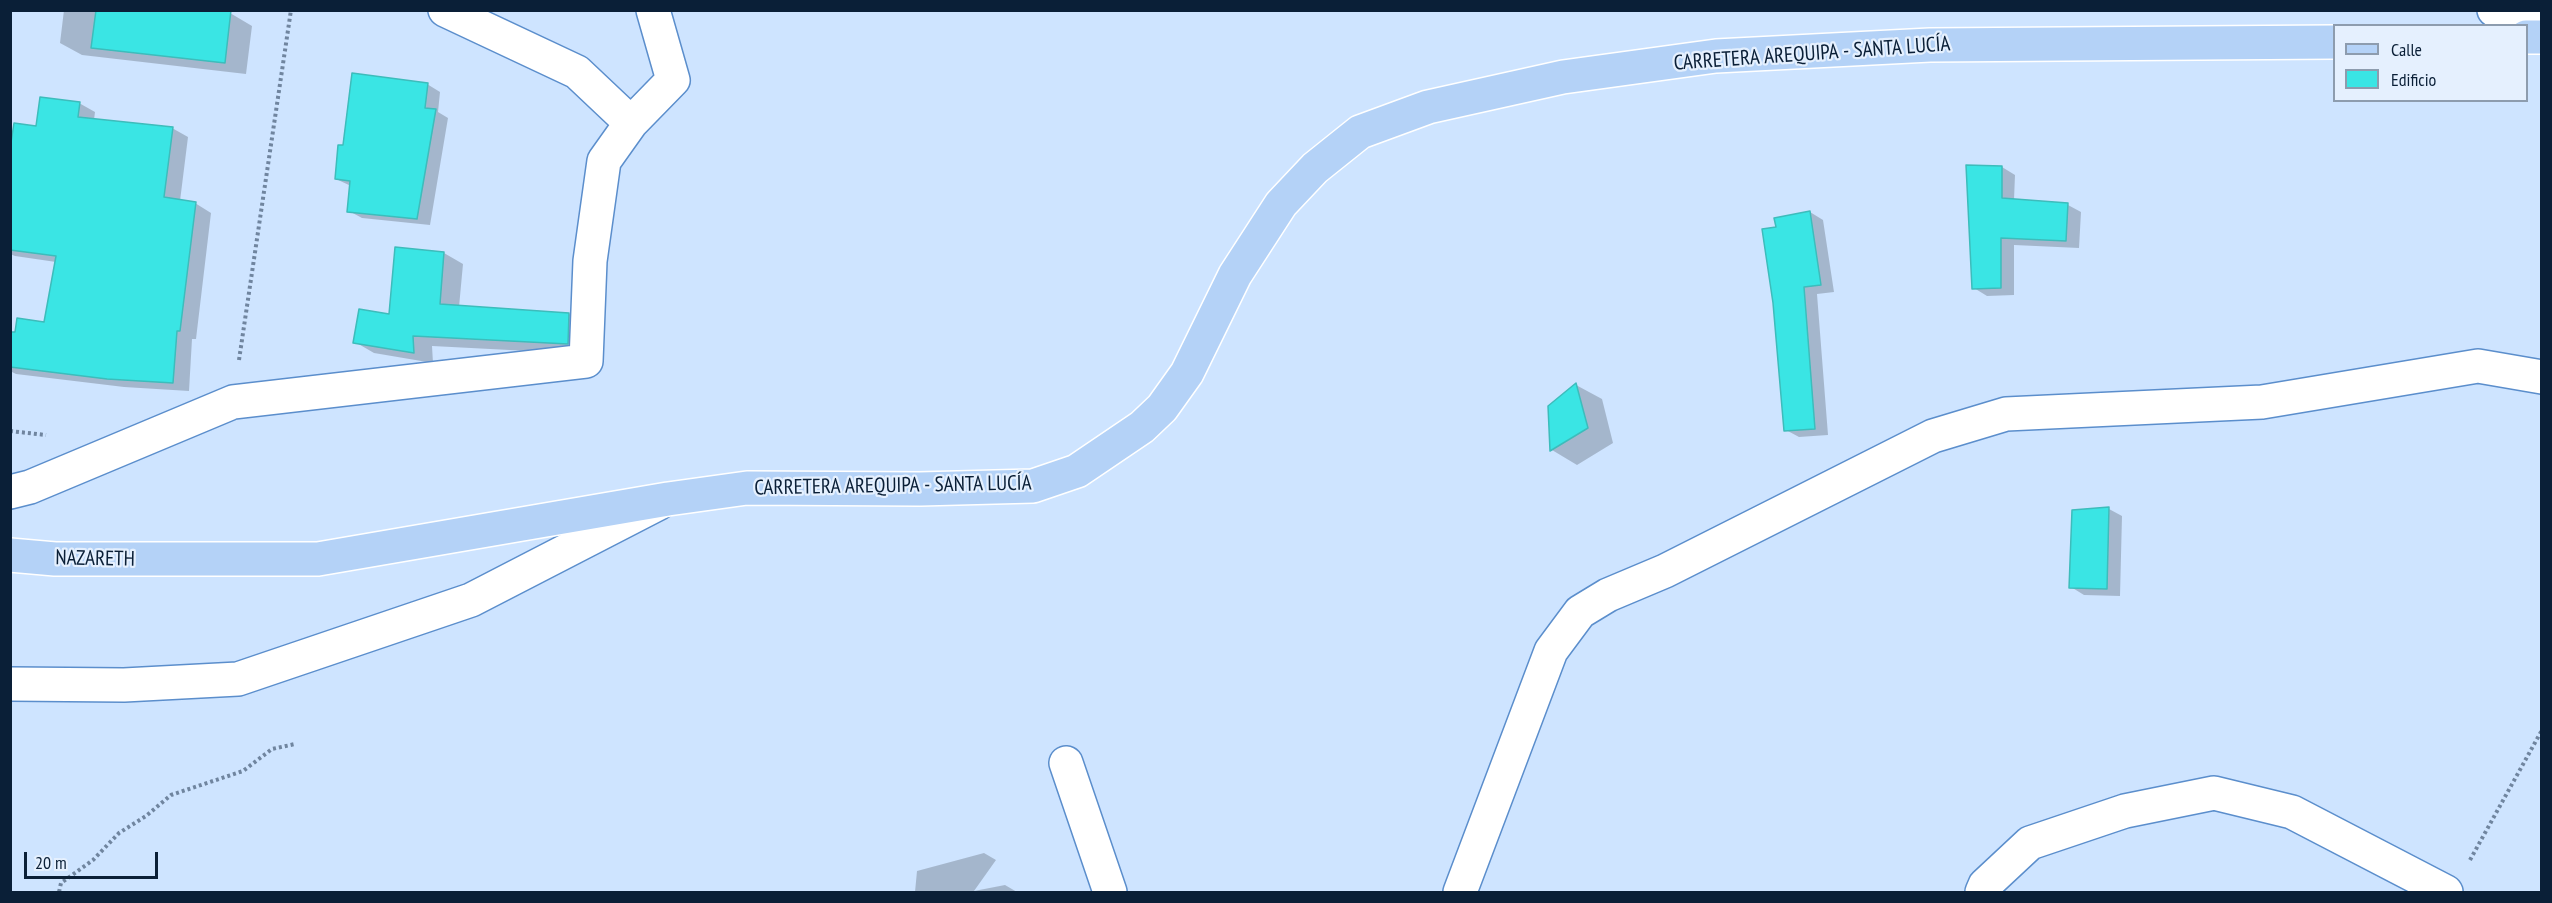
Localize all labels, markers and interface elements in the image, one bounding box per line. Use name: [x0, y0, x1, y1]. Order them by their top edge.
legend: [2333, 24, 2528, 102]
street label: CARRETERA AREQUIPA - SANTA LUCÍA: [1673, 32, 1951, 76]
text: Calle: [2391, 38, 2422, 61]
text: Edificio: [2391, 68, 2436, 91]
street label: CARRETERA AREQUIPA - SANTA LUCÍA: [754, 471, 1032, 501]
street label: NAZARETH: [55, 546, 135, 572]
scale bar: [27, 840, 160, 878]
text: 20 m: [35, 851, 67, 874]

